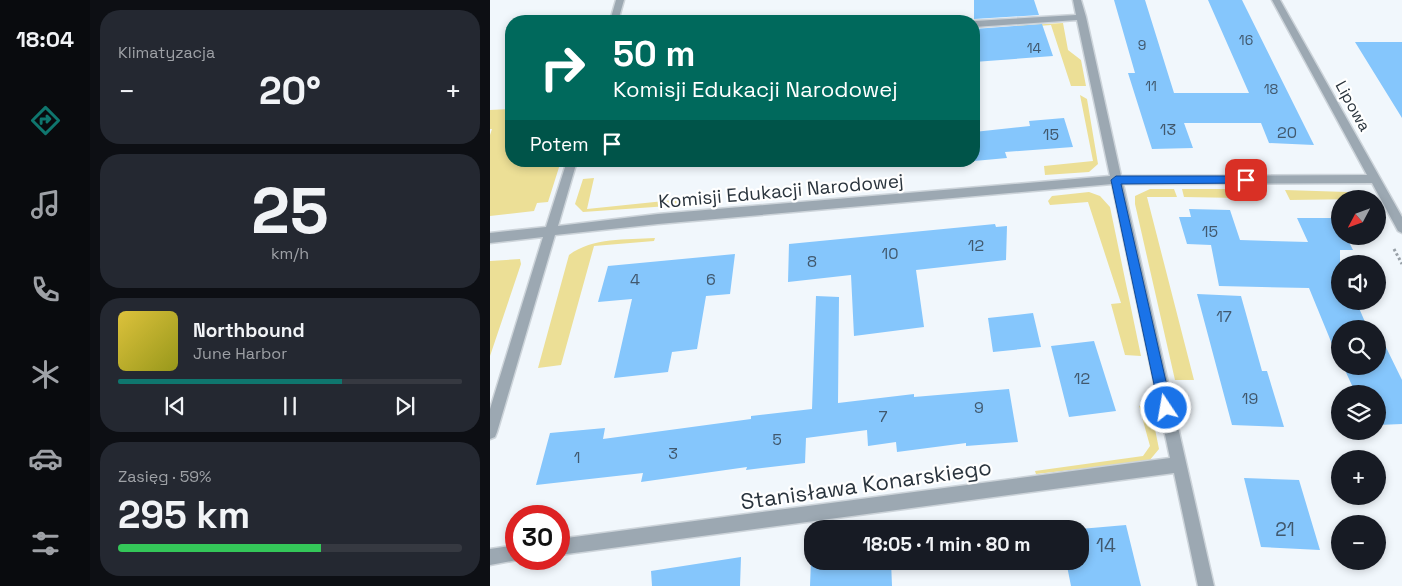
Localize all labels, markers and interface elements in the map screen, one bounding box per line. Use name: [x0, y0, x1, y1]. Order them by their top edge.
text: 18:04: [16, 25, 74, 53]
house number: 16: [1239, 31, 1253, 49]
text: 50 m: [613, 32, 695, 76]
icon: right: [530, 35, 595, 100]
house number: 9: [1138, 36, 1146, 54]
house number: 14: [1027, 39, 1042, 57]
text: Klimatyzacja: [118, 42, 215, 63]
text: 20°: [259, 67, 321, 115]
text: −: [118, 73, 135, 109]
text: +: [445, 73, 462, 109]
text: Komisji Edukacji Narodowej: [613, 75, 898, 103]
house number: 11: [1145, 77, 1157, 95]
street label: Lipowa: [1331, 77, 1375, 135]
house number: 18: [1264, 80, 1279, 98]
icon: directions: [28, 103, 63, 138]
house number: 13: [1160, 119, 1176, 140]
house number: 20: [1277, 122, 1297, 143]
house number: 15: [1043, 124, 1059, 145]
icon: arrive: [598, 130, 626, 158]
text: Potem: [530, 132, 588, 157]
pin: [1225, 159, 1267, 201]
icon: arrive: [1232, 166, 1260, 194]
street label: Komisji Edukacji Narodowej: [657, 168, 905, 214]
text: 25: [251, 169, 329, 252]
icon: music: [28, 187, 63, 222]
north arrow: [1331, 190, 1386, 245]
map controls: [1331, 190, 1386, 570]
house number: 15: [1202, 221, 1218, 242]
house number: 12: [968, 235, 984, 256]
text: km/h: [271, 243, 309, 264]
house number: 10: [882, 243, 898, 264]
house number: 8: [807, 251, 817, 272]
button: sound: [1331, 255, 1386, 310]
house number: 4: [630, 269, 640, 290]
house number: 6: [706, 269, 716, 290]
icon: phone: [28, 272, 63, 307]
house number: 17: [1216, 306, 1232, 327]
text: Northbound: [193, 318, 305, 343]
button: search: [1331, 320, 1386, 375]
text: June Harbor: [193, 343, 287, 364]
icon: climate: [28, 357, 63, 392]
house number: 12: [1074, 368, 1090, 389]
position arrow: [1139, 381, 1191, 433]
button: layers: [1331, 385, 1386, 440]
house number: 19: [1242, 388, 1258, 409]
icon: previous: [161, 392, 189, 420]
icon: pause: [276, 392, 304, 420]
icon: next: [391, 392, 419, 420]
house number: 9: [974, 397, 984, 418]
house number: 7: [878, 406, 888, 427]
house number: 5: [772, 429, 782, 450]
icon: car: [28, 441, 63, 476]
house number: 3: [668, 443, 678, 464]
house number: 1: [574, 447, 580, 468]
button: +: [1331, 450, 1386, 505]
street label: Stanisława Konarskiego: [739, 453, 993, 515]
text: Zasięg · 59%: [118, 466, 211, 487]
text: 295 km: [118, 491, 250, 539]
speed limit sign: 30: [505, 505, 570, 570]
button: −: [1331, 515, 1386, 570]
house number: 21: [1275, 517, 1295, 542]
icon: filters: [28, 526, 63, 561]
text: 18:05 · 1 min · 80 m: [862, 532, 1031, 557]
house number: 14: [1096, 533, 1116, 558]

